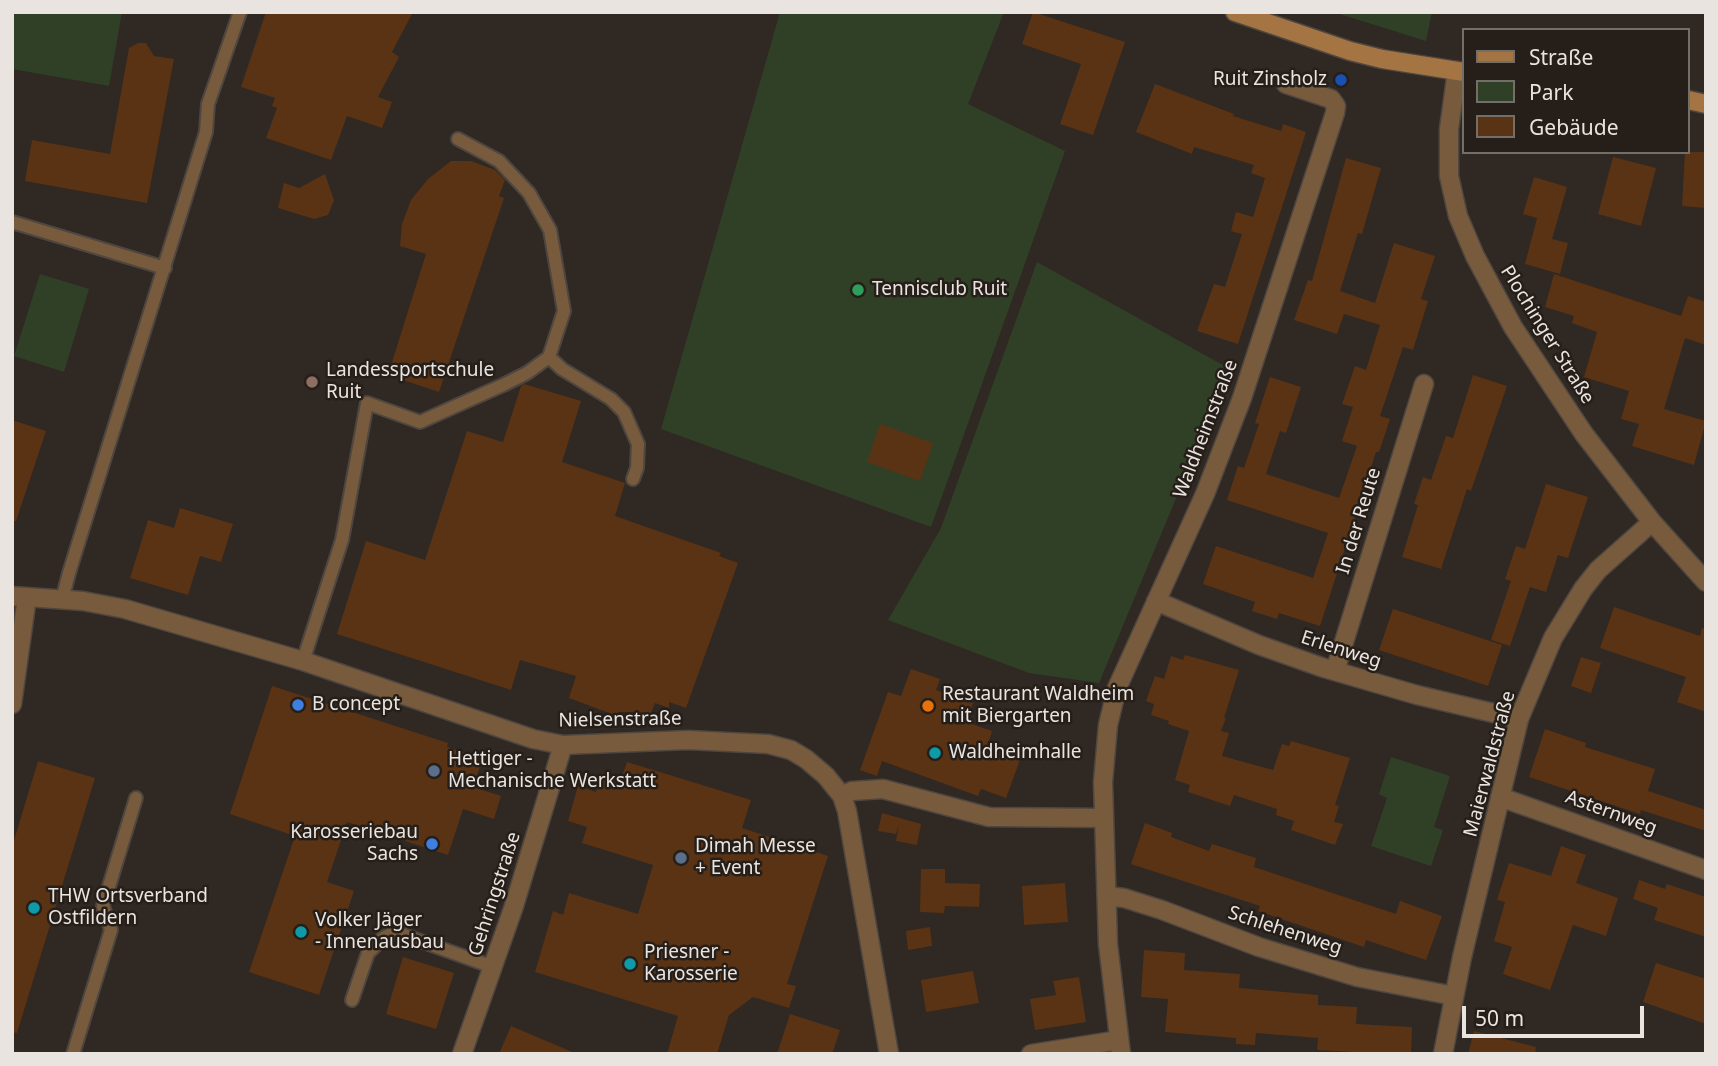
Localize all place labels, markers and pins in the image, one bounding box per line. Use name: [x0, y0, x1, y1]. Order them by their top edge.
place label: Ruit Zinsholz: [1213, 69, 1327, 91]
marker: Ruit Zinsholz: [1333, 72, 1349, 88]
place label: Tennisclub Ruit: [872, 279, 1007, 301]
marker: Tennisclub Ruit: [850, 282, 866, 298]
place label: Landessportschule Ruit: [326, 360, 494, 404]
marker: Landessportschule Ruit: [304, 374, 320, 390]
place label: Restaurant Waldheim mit Biergarten: [942, 684, 1134, 728]
place label: B concept: [312, 694, 400, 716]
marker: B concept: [290, 697, 306, 713]
marker: Restaurant Waldheim mit Biergarten: [920, 698, 936, 714]
place label: Waldheimhalle: [949, 742, 1082, 764]
marker: Waldheimhalle: [927, 745, 943, 761]
place label: Hettiger - Mechanische Werkstatt: [448, 749, 656, 793]
marker: Hettiger - Mechanische Werkstatt: [426, 763, 442, 779]
place label: Karosseriebau Sachs: [290, 822, 418, 866]
marker: Karosseriebau Sachs: [424, 836, 440, 852]
place label: Dimah Messe + Event: [695, 836, 816, 880]
marker: Dimah Messe + Event: [673, 850, 689, 866]
place label: THW Ortsverband Ostfildern: [48, 886, 208, 930]
marker: THW Ortsverband Ostfildern: [26, 900, 42, 916]
place label: Volker Jäger - Innenausbau: [315, 910, 444, 954]
marker: Volker Jäger - Innenausbau: [293, 924, 309, 940]
place label: Priesner - Karosserie: [644, 942, 738, 986]
marker: Priesner - Karosserie: [622, 956, 638, 972]

